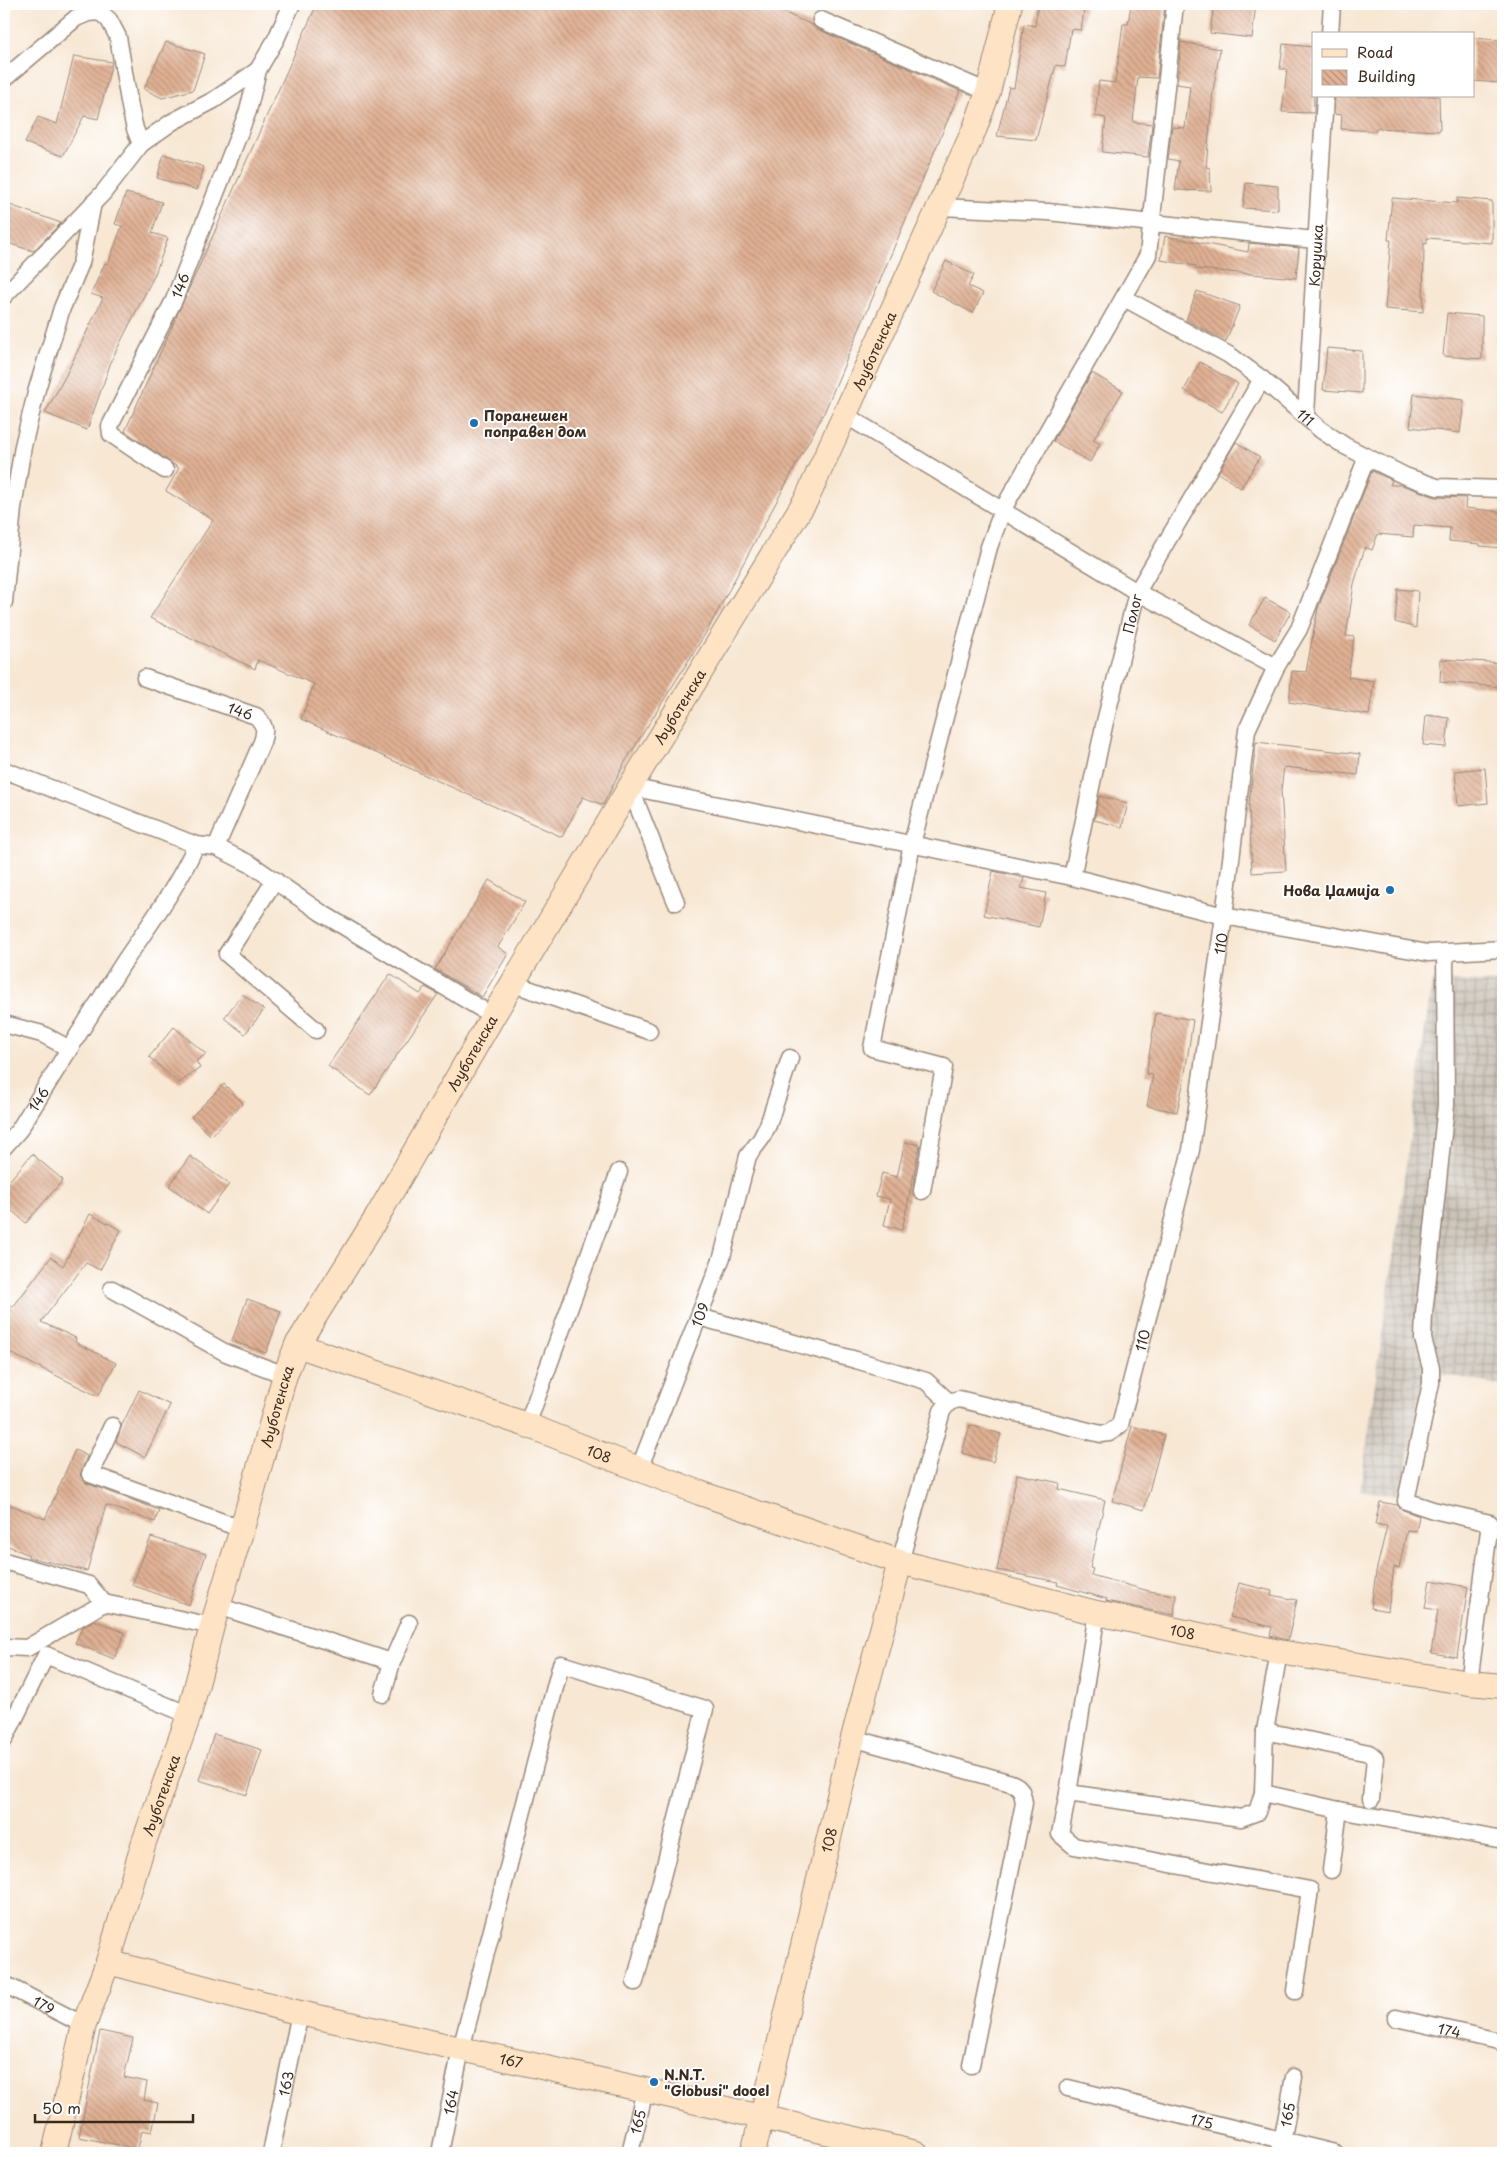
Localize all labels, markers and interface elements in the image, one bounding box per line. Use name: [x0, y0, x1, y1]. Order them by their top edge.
legend: [1312, 32, 1474, 98]
text: Road: [1357, 40, 1393, 63]
text: Building: [1357, 64, 1416, 87]
street label: Корушка: [1303, 223, 1328, 287]
street label: 146: [165, 270, 194, 301]
street label: Љуботенска: [847, 308, 901, 394]
street label: 111: [1292, 403, 1319, 430]
place label: Поранешен поправен дом: [484, 405, 587, 442]
marker: Поранешен поправен дом: [468, 417, 480, 429]
street label: Полог: [1117, 591, 1147, 636]
street label: Љуботенска: [648, 664, 711, 748]
street label: 146: [225, 697, 256, 725]
place label: Нова Џамија: [1283, 880, 1380, 901]
marker: Нова Џамија: [1384, 884, 1396, 896]
street label: 110: [1208, 931, 1232, 956]
street label: Љуботенска: [441, 1011, 502, 1095]
street label: 146: [22, 1083, 54, 1115]
street label: 109: [685, 1299, 714, 1330]
street label: 110: [1129, 1327, 1155, 1354]
street label: Љуботенска: [255, 1361, 299, 1450]
street label: 108: [584, 1439, 615, 1468]
street label: 108: [1168, 1618, 1197, 1644]
street label: Љуботенска: [137, 1751, 185, 1839]
street label: 108: [815, 1825, 842, 1855]
street label: 179: [29, 1990, 59, 2019]
street label: 174: [1436, 2017, 1463, 2043]
street label: 167: [497, 2047, 525, 2073]
place label: N.N.T. "Globusi" dooel: [664, 2064, 769, 2101]
street label: 163: [273, 2069, 298, 2098]
marker: N.N.T. "Globusi" dooel: [648, 2076, 660, 2088]
street label: 164: [437, 2088, 463, 2117]
scale bar: [35, 2092, 192, 2124]
text: 50 m: [42, 2096, 81, 2119]
street label: 165: [1274, 2101, 1300, 2129]
street label: 165: [624, 2107, 650, 2136]
street label: 175: [1189, 2108, 1216, 2134]

